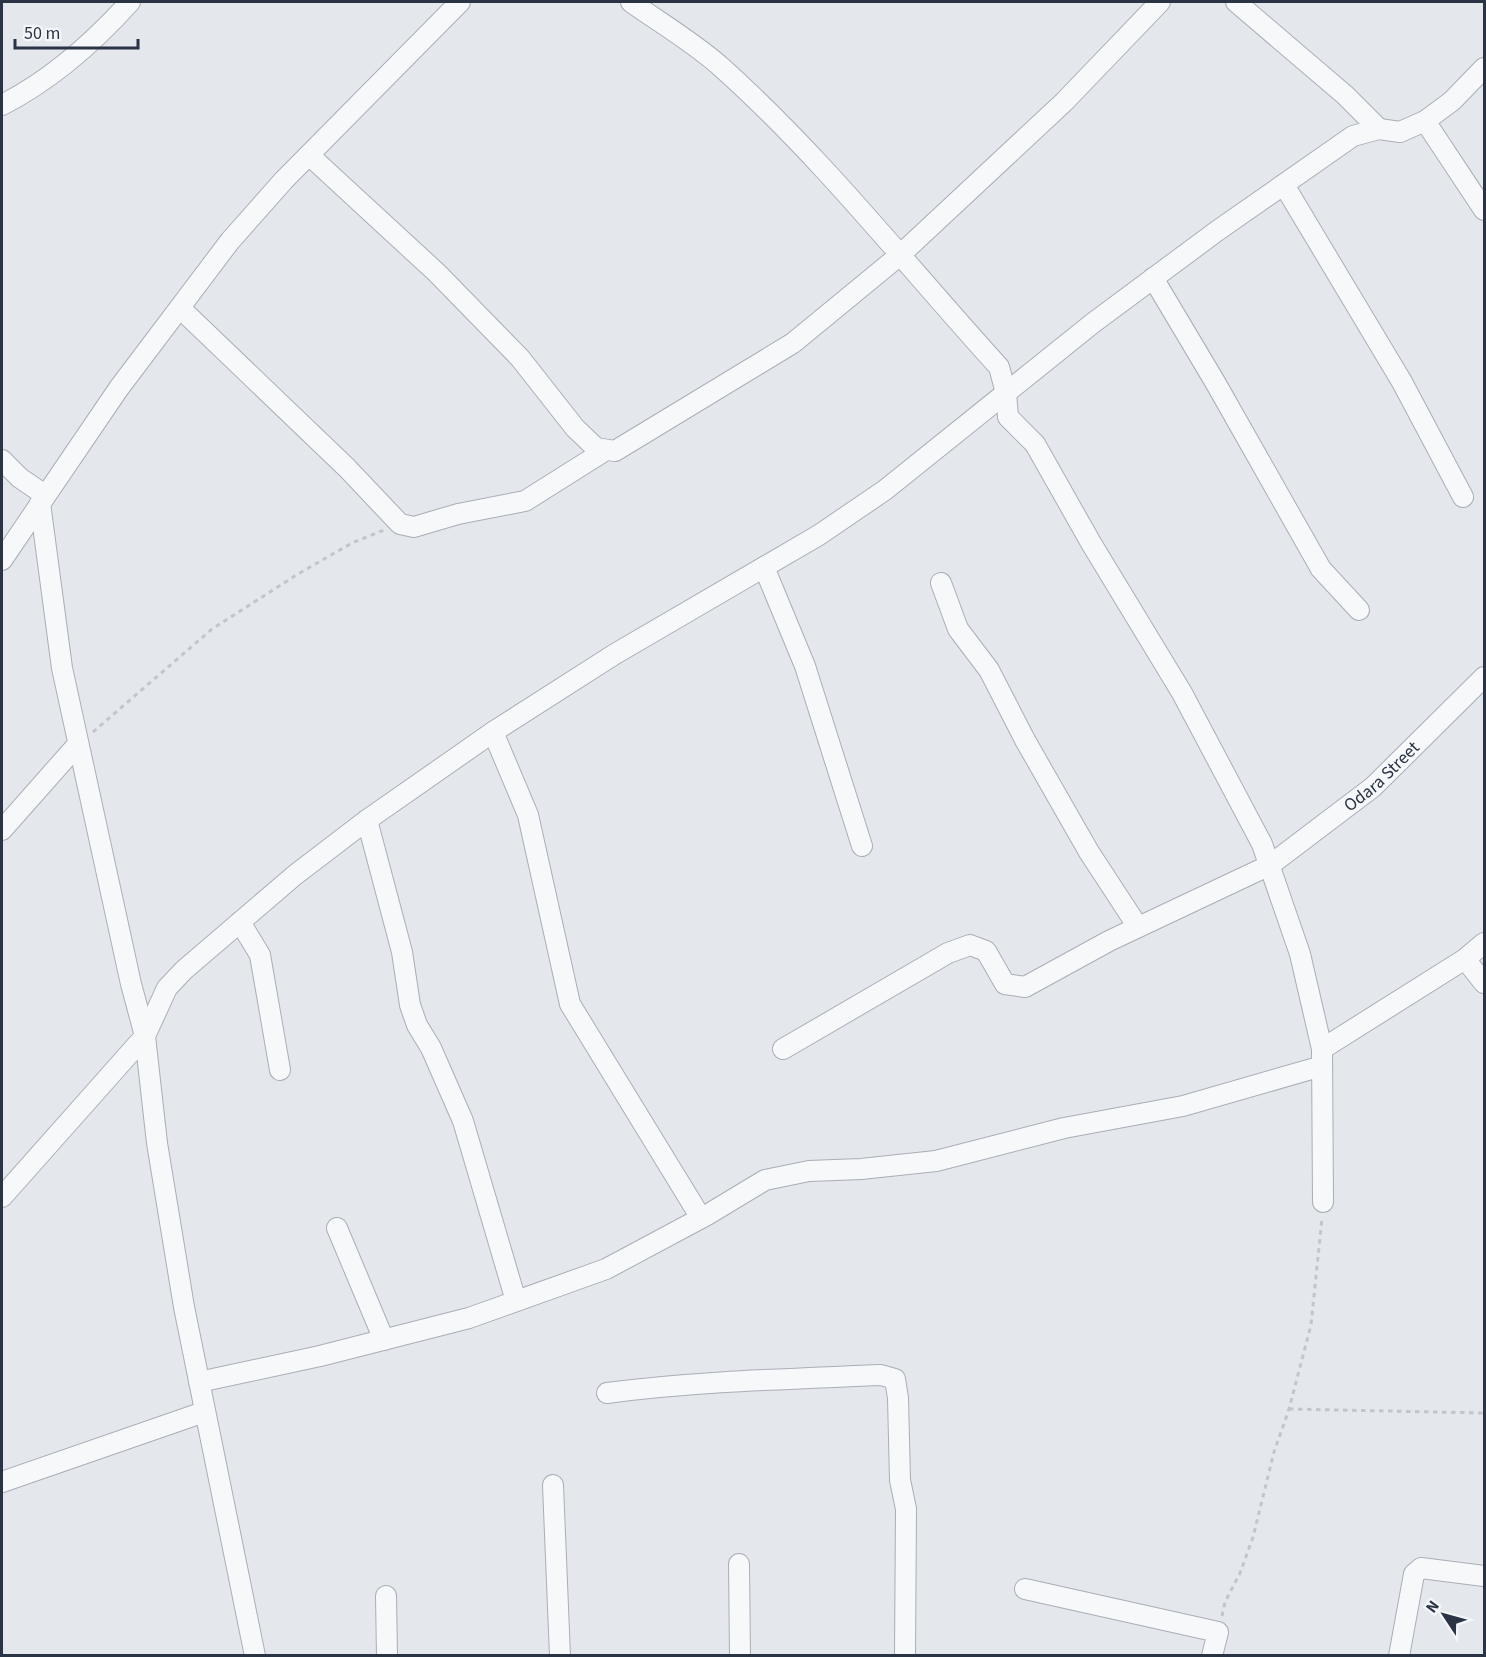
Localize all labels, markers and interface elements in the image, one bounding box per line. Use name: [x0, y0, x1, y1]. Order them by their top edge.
scale bar: [15, 12, 138, 50]
text: 50 m: [24, 21, 60, 46]
street label: Odara Street: [1339, 736, 1425, 818]
north arrow: [1414, 1585, 1474, 1645]
text: N: [1421, 1596, 1445, 1618]

